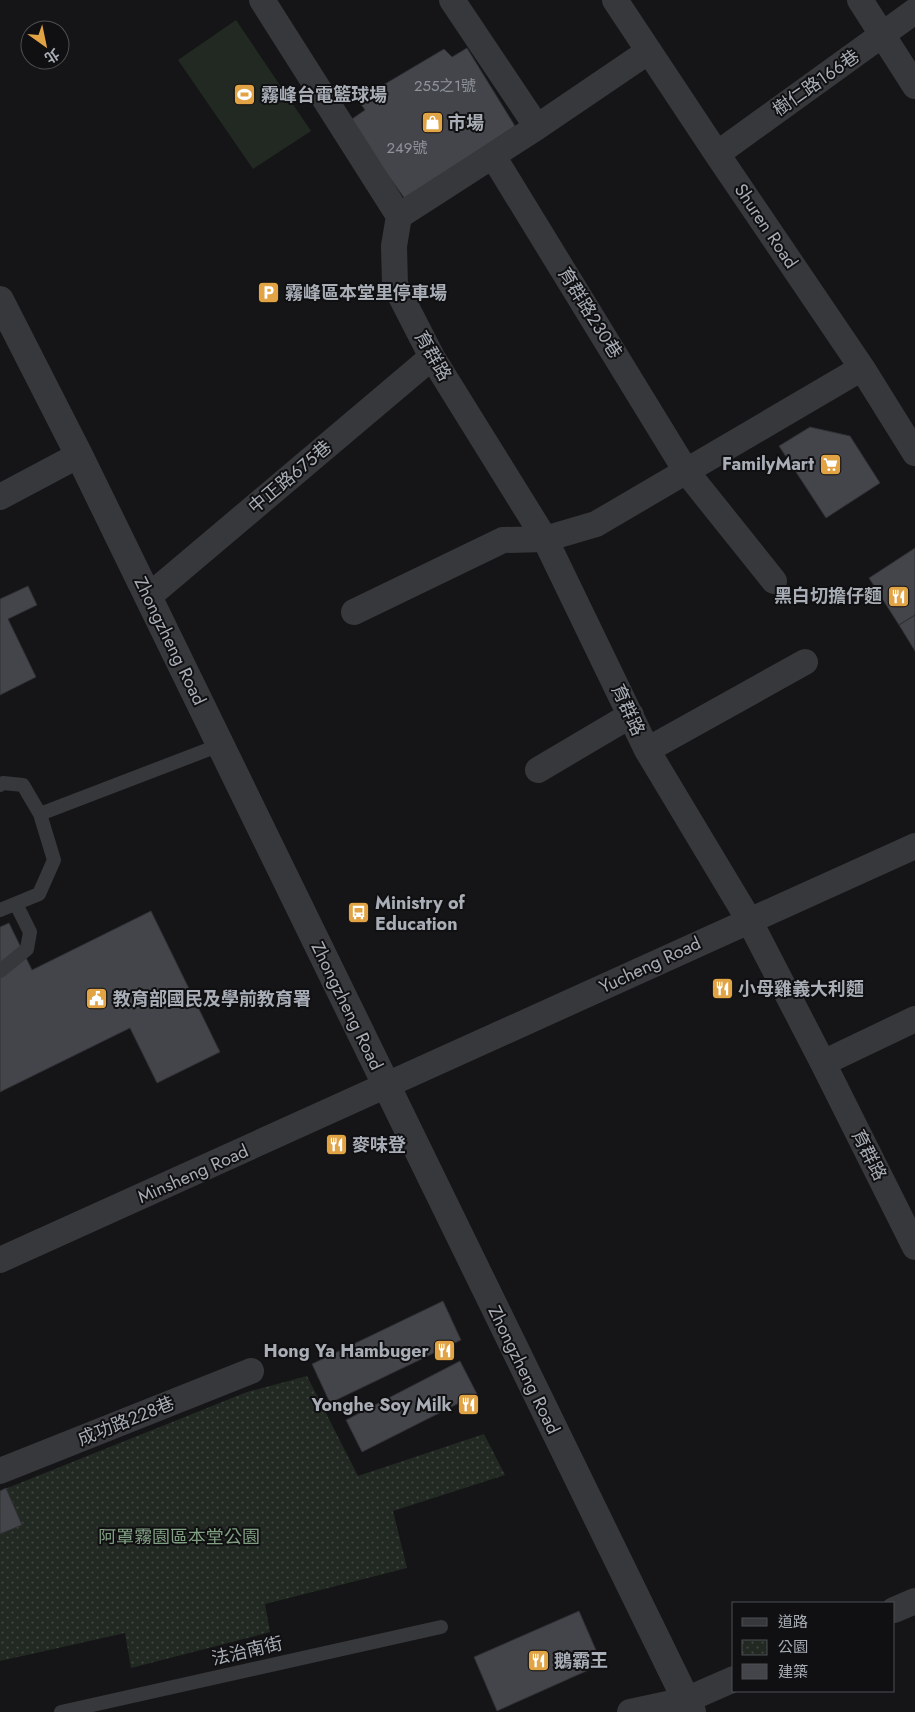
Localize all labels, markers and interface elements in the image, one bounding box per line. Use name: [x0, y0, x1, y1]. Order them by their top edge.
north arrow: [20, 20, 70, 70]
street label: 樹仁路166巷: [767, 43, 865, 123]
text: 北: [41, 44, 63, 68]
house number: 255之1號: [414, 75, 476, 97]
place label: 霧峰台電籃球場: [261, 82, 387, 108]
sports icon: 霧峰台電籃球場: [233, 83, 257, 107]
place label: 市場: [448, 110, 484, 136]
shop icon: 市場: [420, 111, 444, 135]
house number: 249號: [387, 137, 427, 159]
street label: Shuren Road: [728, 178, 804, 274]
street label: 育群路230巷: [552, 262, 628, 364]
place label: 霧峰區本堂里停車場: [285, 280, 447, 306]
parking icon: 霧峰區本堂里停車場: [257, 281, 281, 305]
street label: 育群路: [408, 326, 458, 386]
street label: 中正路675巷: [243, 434, 337, 520]
place label: FamilyMart: [722, 451, 814, 477]
supermarket icon: FamilyMart: [818, 452, 842, 476]
street label: Zhongzheng Road: [128, 573, 212, 709]
place label: 黑白切擔仔麵: [774, 583, 882, 609]
restaurant icon: 黑白切擔仔麵: [886, 584, 910, 608]
street label: 育群路: [605, 680, 651, 740]
place label: Ministry of Education: [375, 890, 466, 937]
bus stop icon: Ministry of Education: [347, 901, 371, 925]
street label: Yucheng Road: [595, 930, 705, 1000]
street label: Zhongzheng Road: [305, 938, 389, 1074]
place label: 小母雞義大利麵: [738, 976, 864, 1002]
restaurant icon: 小母雞義大利麵: [710, 977, 734, 1001]
place label: 教育部國民及學前教育署: [113, 986, 311, 1012]
public building icon: 教育部國民及學前教育署: [85, 987, 109, 1011]
street label: 育群路: [845, 1125, 893, 1185]
place label: 麥味登: [352, 1132, 406, 1158]
restaurant icon: 麥味登: [324, 1133, 348, 1157]
street label: Minsheng Road: [134, 1138, 252, 1210]
street label: Zhongzheng Road: [482, 1302, 566, 1438]
place label: Hong Ya Hambuger: [264, 1338, 430, 1364]
restaurant icon: Hong Ya Hambuger: [433, 1339, 457, 1363]
street label: 成功路228巷: [74, 1390, 178, 1452]
place label: Yonghe Soy Milk: [310, 1392, 453, 1418]
restaurant icon: Yonghe Soy Milk: [456, 1393, 480, 1417]
park label: 阿罩霧園區本堂公園: [98, 1524, 260, 1550]
legend: [732, 1602, 895, 1692]
text: 道路: [778, 1611, 808, 1633]
street label: 法治南街: [209, 1630, 285, 1672]
text: 公園: [778, 1636, 808, 1658]
place label: 鵝霸王: [554, 1648, 608, 1674]
restaurant icon: 鵝霸王: [526, 1649, 550, 1673]
text: 建築: [778, 1661, 808, 1683]

